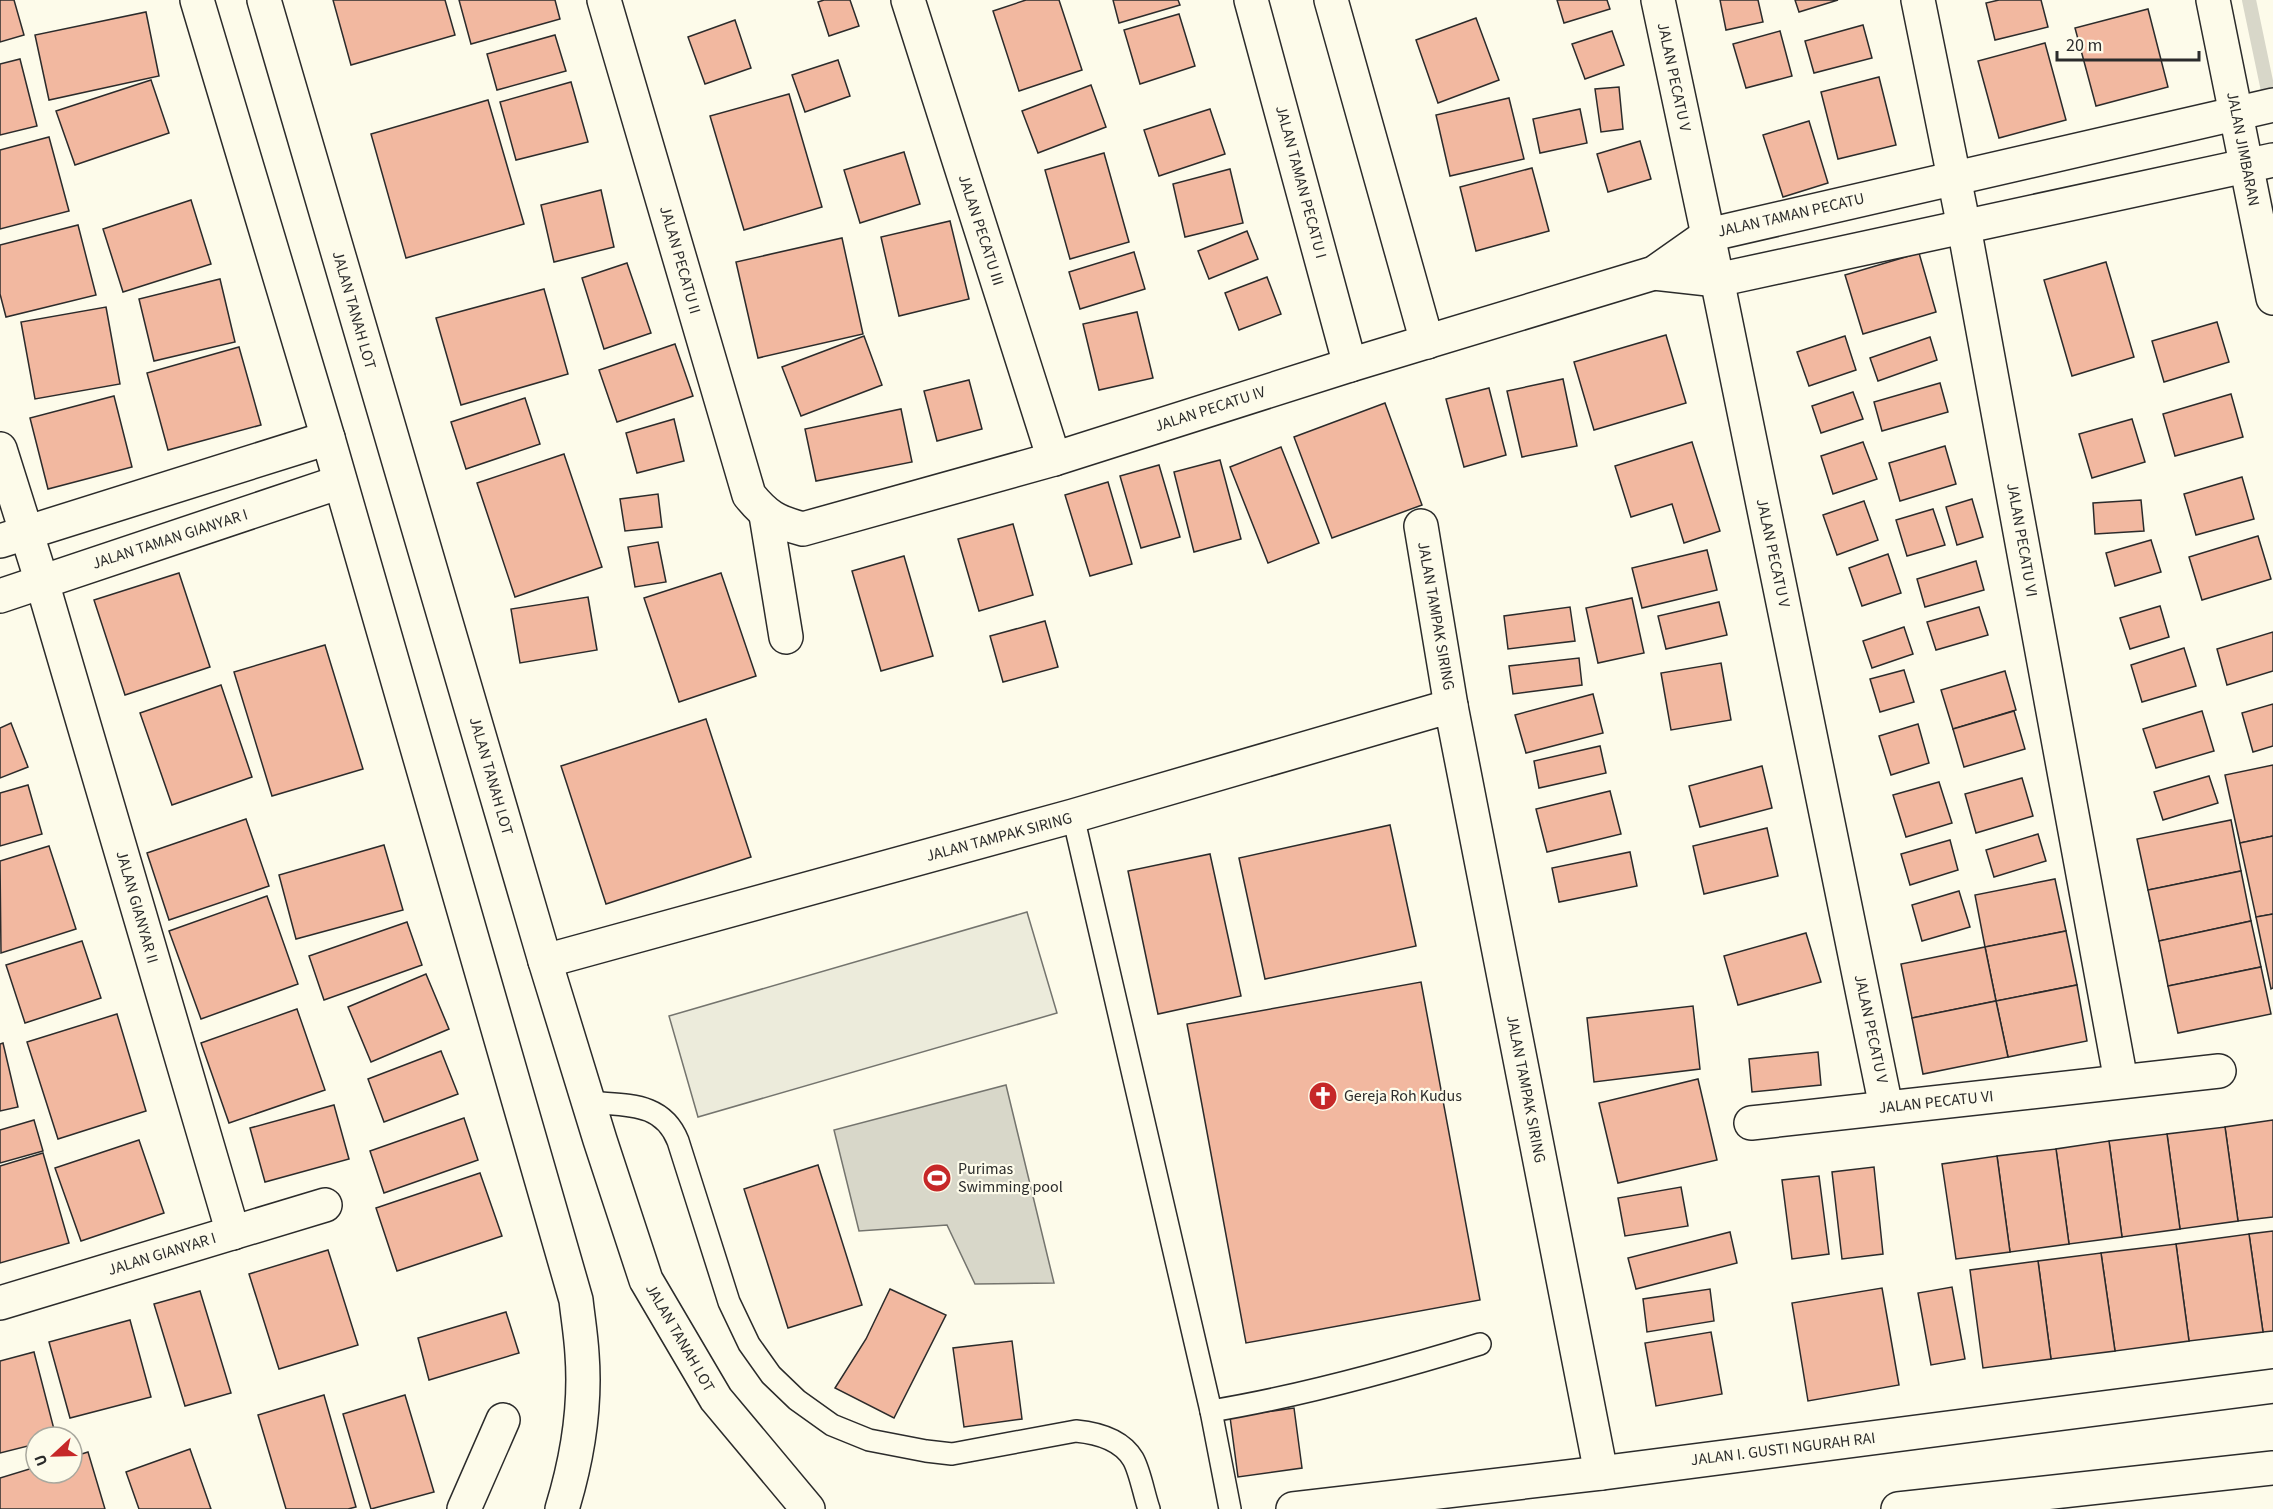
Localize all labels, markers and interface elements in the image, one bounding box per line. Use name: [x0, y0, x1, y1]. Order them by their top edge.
street label: JALAN PECATU V: [1652, 20, 1696, 134]
scale bar: [2057, 24, 2200, 62]
text: 20 m: [2066, 33, 2102, 58]
street label: JALAN JIMBARAN: [2221, 90, 2265, 208]
street label: JALAN TAMAN PECATU I: [1270, 103, 1332, 261]
street label: JALAN PECATU III: [953, 172, 1009, 288]
street label: JALAN TAMAN PECATU: [1715, 187, 1867, 243]
street label: JALAN PECATU II: [654, 203, 706, 317]
street label: JALAN TANAH LOT: [327, 248, 381, 372]
street label: JALAN PECATU IV: [1152, 380, 1269, 437]
street label: JALAN PECATU VI: [2001, 481, 2043, 599]
street label: JALAN PECATU V: [1751, 496, 1795, 610]
street label: JALAN TAMAN GIANYAR I: [89, 503, 251, 575]
street label: JALAN TAMPAK SIRING: [1412, 540, 1460, 692]
street label: JALAN TANAH LOT: [464, 714, 518, 838]
street label: JALAN TAMPAK SIRING: [924, 807, 1074, 867]
street label: JALAN GIANYAR II: [110, 848, 164, 966]
street label: JALAN PECATU V: [1849, 972, 1893, 1086]
street label: JALAN TAMPAK SIRING: [1501, 1013, 1551, 1165]
church icon: Gereja Roh Kudus: [1307, 1080, 1339, 1112]
place label: Gereja Roh Kudus: [1344, 1085, 1462, 1107]
street label: JALAN PECATU VI: [1877, 1085, 1995, 1119]
place label: Purimas Swimming pool: [958, 1158, 1063, 1198]
sports icon: Purimas Swimming pool: [921, 1162, 953, 1194]
street label: JALAN GIANYAR I: [105, 1227, 219, 1281]
street label: JALAN TANAH LOT: [640, 1280, 720, 1397]
north arrow: [24, 1425, 84, 1485]
street label: JALAN I. GUSTI NGURAH RAI: [1689, 1427, 1877, 1471]
text: U: [29, 1451, 53, 1469]

